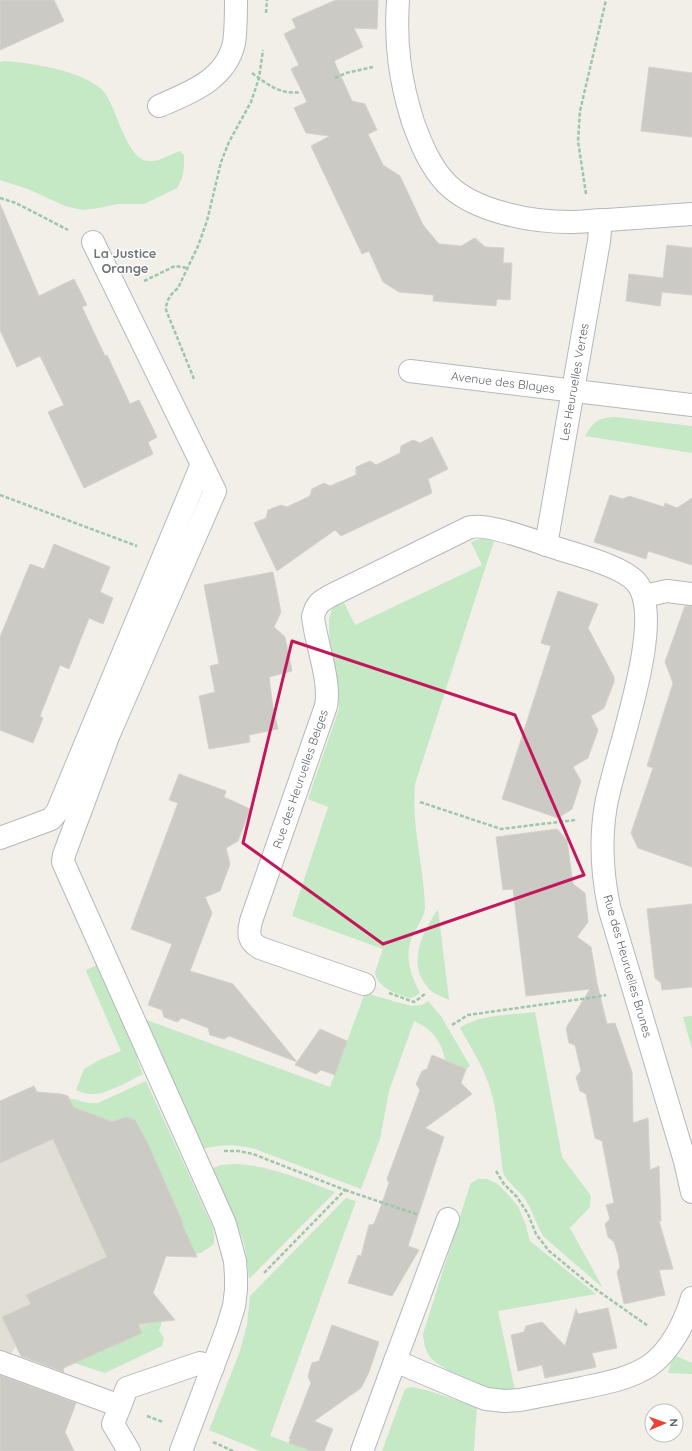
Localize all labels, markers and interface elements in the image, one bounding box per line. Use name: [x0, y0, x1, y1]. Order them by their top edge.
district label: La Justice Orange: [94, 245, 157, 276]
street label: Les Heuruelles Vertes: [556, 322, 592, 442]
street label: Avenue des Blayes: [450, 368, 556, 396]
street label: Rue des Heuruelles Beiges: [269, 707, 331, 851]
street label: Rue des Heuruelles Brunes: [600, 893, 656, 1040]
north arrow: [644, 1403, 684, 1443]
text: N: [667, 1418, 681, 1427]

